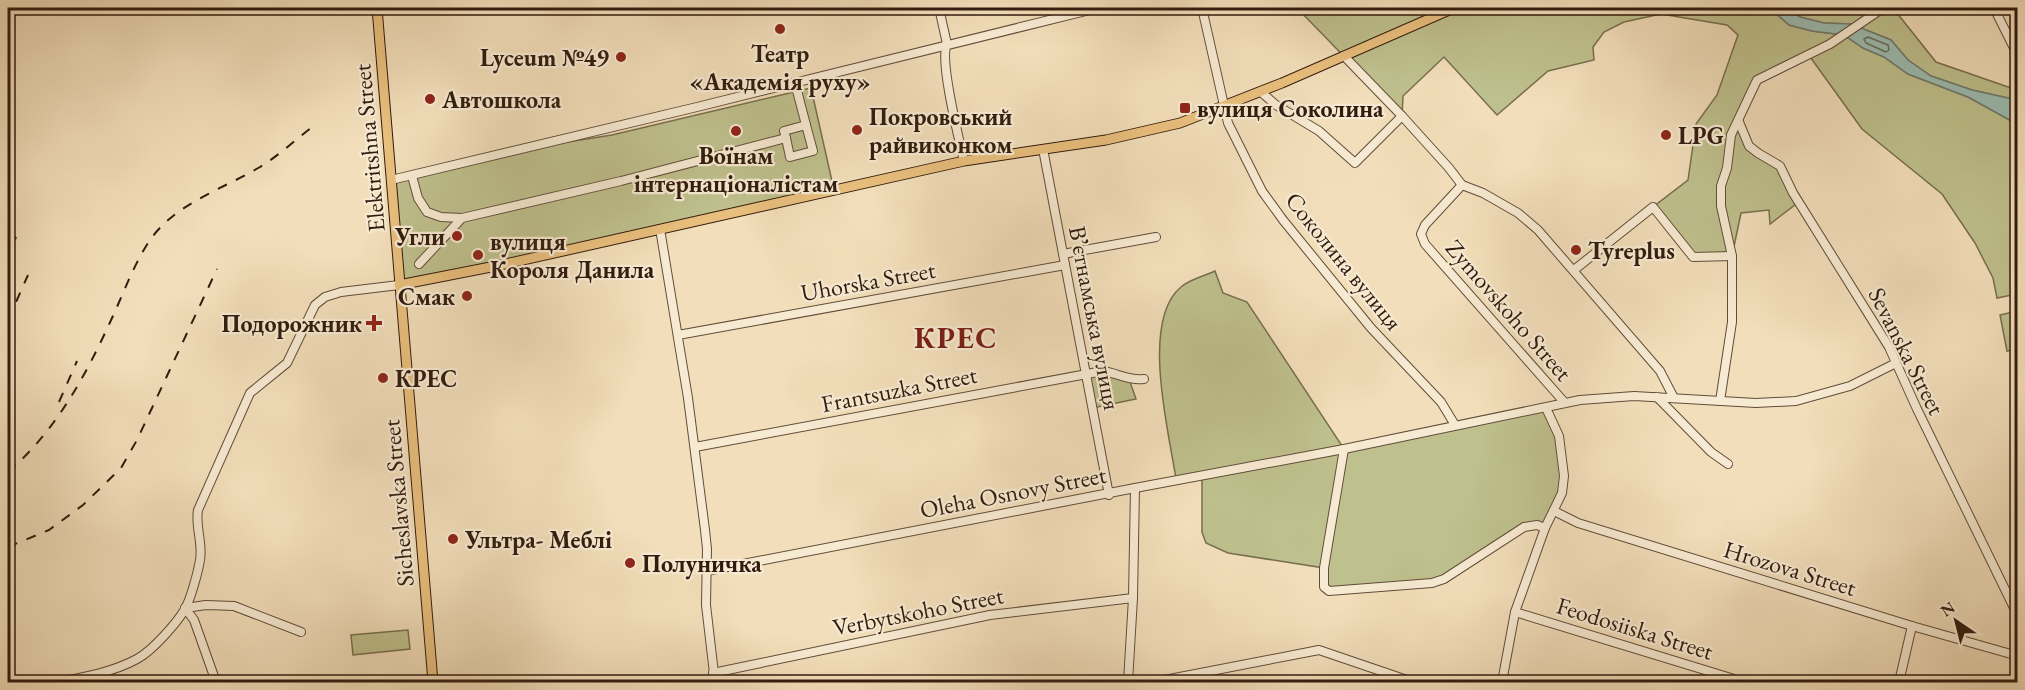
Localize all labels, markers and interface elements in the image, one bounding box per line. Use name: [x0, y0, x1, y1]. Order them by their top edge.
marker: Театр «Академія руху»: [773, 22, 787, 36]
place label: Театр «Академія руху»: [689, 38, 871, 98]
place label: Lyceum №49: [480, 42, 609, 74]
marker: Lyceum №49: [614, 50, 628, 64]
street label: Elektritshna Street: [346, 62, 392, 233]
place label: Автошкола: [441, 84, 562, 115]
marker: Автошкола: [423, 92, 437, 106]
place label: вулиця Соколина: [1197, 93, 1384, 125]
place label: Покровський райвиконком: [869, 101, 1012, 160]
marker: вулиця Соколина: [1178, 101, 1192, 115]
place label: LPG: [1678, 120, 1724, 151]
marker: Покровський райвиконком: [850, 123, 864, 137]
marker: Воїнам інтернаціоналістам: [729, 124, 743, 138]
marker: LPG: [1659, 128, 1673, 142]
place label: Воїнам інтернаціоналістам: [634, 140, 838, 199]
street label: Соколина вулиця: [1279, 185, 1409, 337]
place label: Угли: [394, 221, 445, 252]
street label: Вʼєтнамська вулиця: [1062, 223, 1128, 413]
place label: вулиця Короля Данила: [490, 226, 655, 285]
marker: Угли: [450, 229, 464, 243]
street label: Zymovskoho Street: [1439, 233, 1579, 388]
place label: Tyreplus: [1588, 235, 1675, 267]
marker: Tyreplus: [1569, 243, 1583, 257]
marker: вулиця Короля Данила: [471, 248, 485, 262]
street label: Uhorska Street: [798, 254, 938, 308]
place label: Смак: [398, 281, 456, 312]
street label: Sevanska Street: [1862, 282, 1953, 420]
marker: Смак: [460, 289, 474, 303]
place label: Подорожник: [222, 308, 363, 339]
marker: Подорожник: [367, 316, 381, 330]
district label: КРЕС: [914, 318, 998, 357]
street label: Frantsuzka Street: [819, 359, 980, 419]
place label: КРЕС: [395, 363, 457, 394]
marker: КРЕС: [376, 371, 390, 385]
street label: Sicheslavska Street: [375, 418, 421, 588]
street label: Oleha Osnovy Street: [917, 459, 1109, 525]
place label: Ультра- Меблі: [464, 524, 612, 555]
marker: Ультра- Меблі: [446, 532, 460, 546]
street label: Hrozova Street: [1720, 533, 1860, 603]
place label: Полуничка: [642, 548, 762, 580]
marker: Полуничка: [623, 556, 637, 570]
street label: Verbytskoho Street: [830, 579, 1006, 643]
street label: Feodosiiska Street: [1553, 589, 1718, 667]
north arrow: [1926, 591, 1986, 651]
text: N: [1936, 597, 1959, 621]

